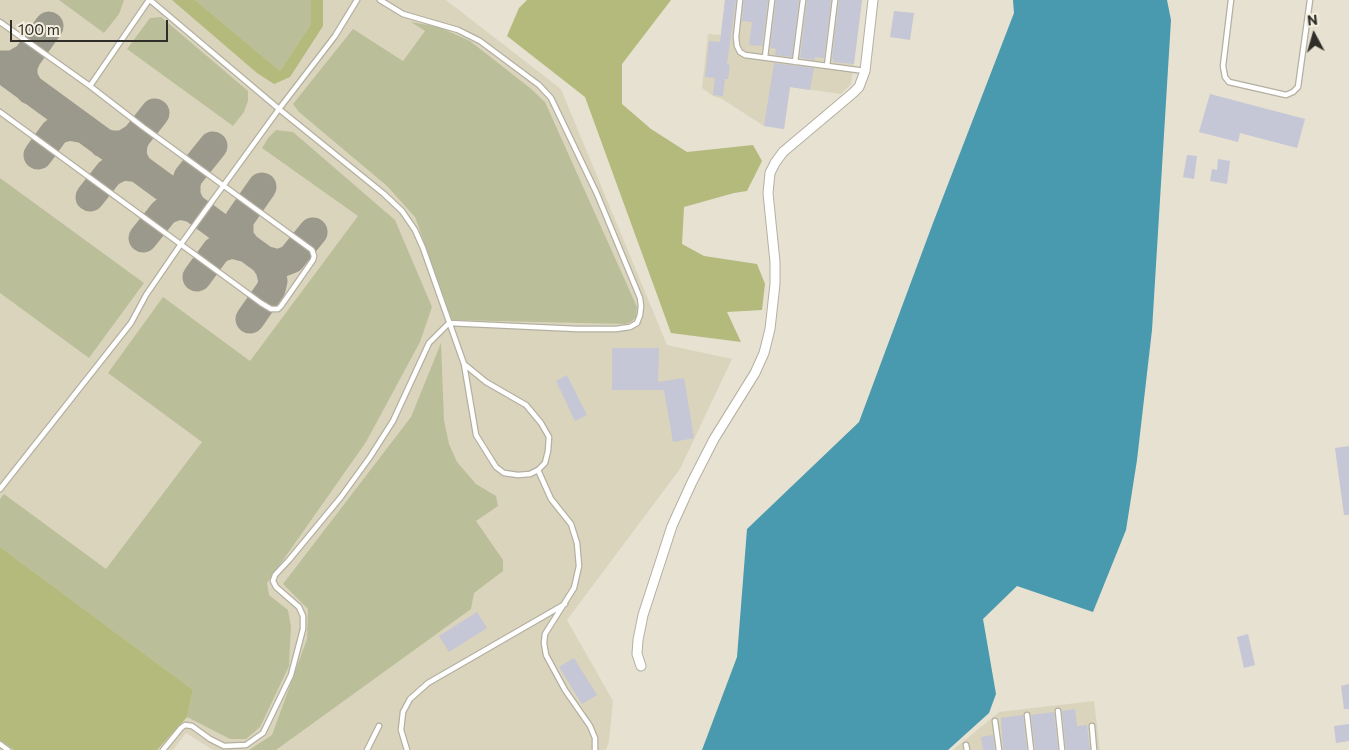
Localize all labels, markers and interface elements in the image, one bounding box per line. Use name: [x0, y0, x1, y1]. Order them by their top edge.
scale bar: [12, 10, 170, 42]
north arrow: [1289, 10, 1339, 60]
text: N: [1306, 11, 1318, 29]
text: 100 m: [18, 20, 60, 38]

